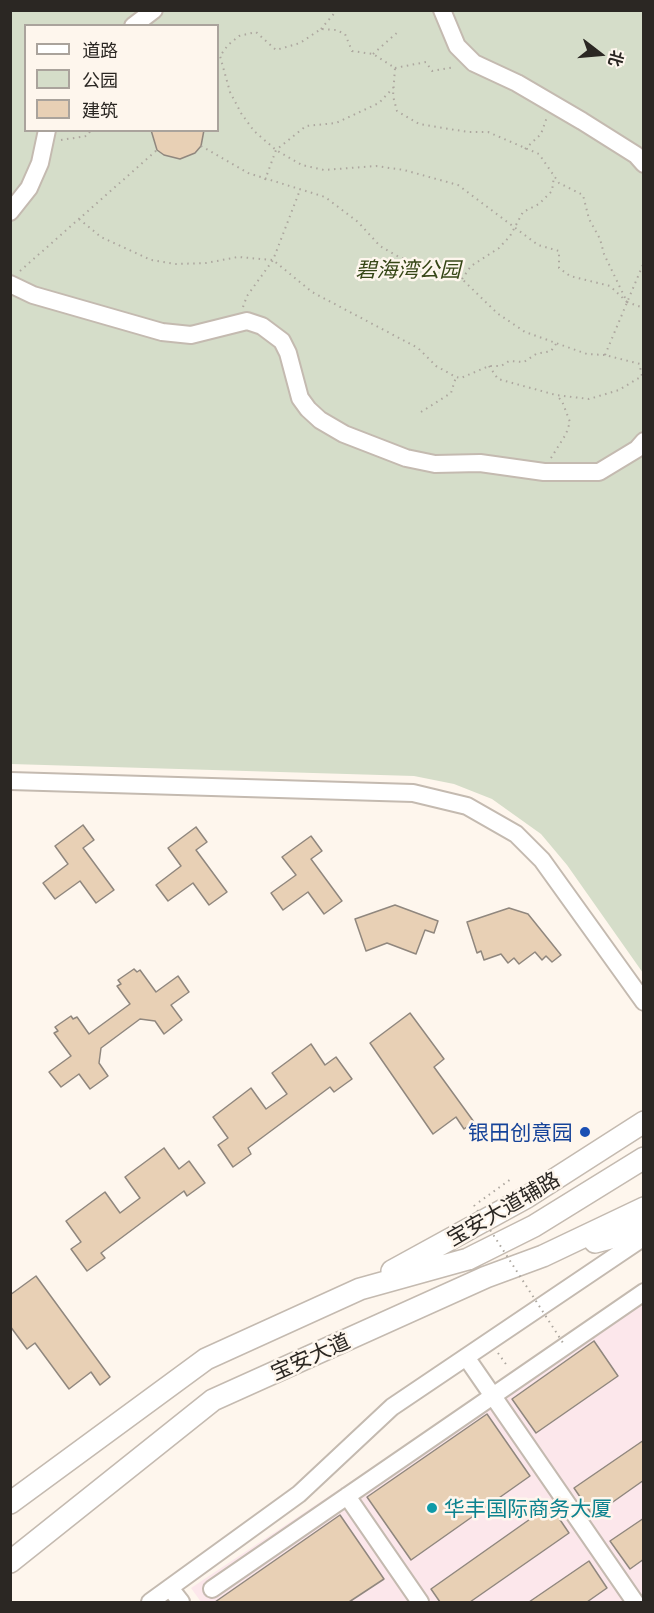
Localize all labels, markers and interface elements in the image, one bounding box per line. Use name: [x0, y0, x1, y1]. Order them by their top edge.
legend: [24, 24, 219, 132]
north arrow: [570, 24, 630, 84]
text: 道路: [82, 36, 118, 62]
text: 北: [604, 48, 631, 70]
text: 公园: [82, 66, 118, 92]
text: 建筑: [82, 96, 118, 122]
park label: 碧海湾公园: [356, 256, 460, 282]
place label: 银田创意园: [468, 1119, 573, 1145]
marker: 银田创意园: [578, 1125, 592, 1139]
street label: 宝安大道辅路: [442, 1166, 564, 1250]
street label: 宝安大道: [267, 1327, 353, 1385]
place label: 华丰国际商务大厦: [444, 1495, 612, 1521]
marker: 华丰国际商务大厦: [425, 1501, 439, 1515]

